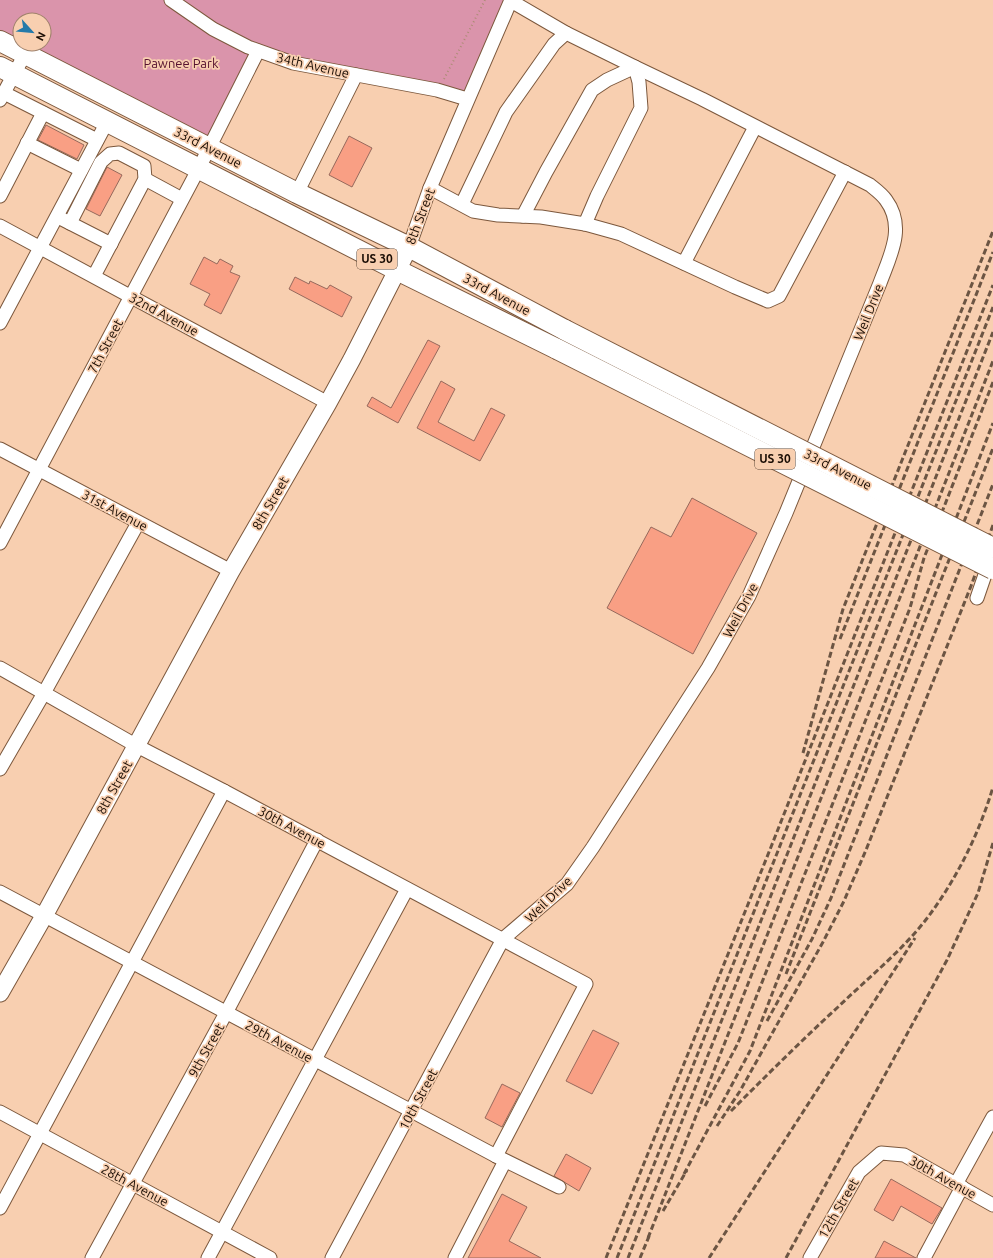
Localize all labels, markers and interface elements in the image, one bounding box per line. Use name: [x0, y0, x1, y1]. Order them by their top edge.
north arrow: [12, 12, 52, 52]
text: N: [34, 30, 48, 43]
street label: 34th Avenue: [275, 50, 351, 80]
park label: Pawnee Park: [144, 56, 219, 70]
street label: 33rd Avenue: [172, 124, 244, 170]
street label: 8th Street: [403, 186, 437, 246]
road number: US 30: [357, 249, 397, 269]
street label: 33rd Avenue: [461, 270, 533, 318]
street label: Weil Drive: [850, 282, 886, 342]
street label: 32nd Avenue: [127, 290, 201, 338]
street label: 7th Street: [85, 317, 125, 375]
street label: 33rd Avenue: [802, 446, 874, 492]
road number: US 30: [755, 449, 795, 469]
street label: 8th Street: [249, 474, 291, 532]
street label: 31st Avenue: [80, 487, 150, 533]
street label: Weil Drive: [720, 581, 760, 639]
street label: 8th Street: [94, 758, 134, 816]
street label: 30th Avenue: [256, 803, 328, 851]
street label: Weil Drive: [522, 873, 574, 925]
street label: 29th Avenue: [243, 1017, 315, 1065]
street label: 9th Street: [186, 1021, 226, 1079]
street label: 10th Street: [396, 1066, 440, 1132]
street label: 30th Avenue: [907, 1153, 979, 1201]
street label: 28th Avenue: [99, 1161, 171, 1209]
street label: 12th Street: [815, 1176, 861, 1240]

